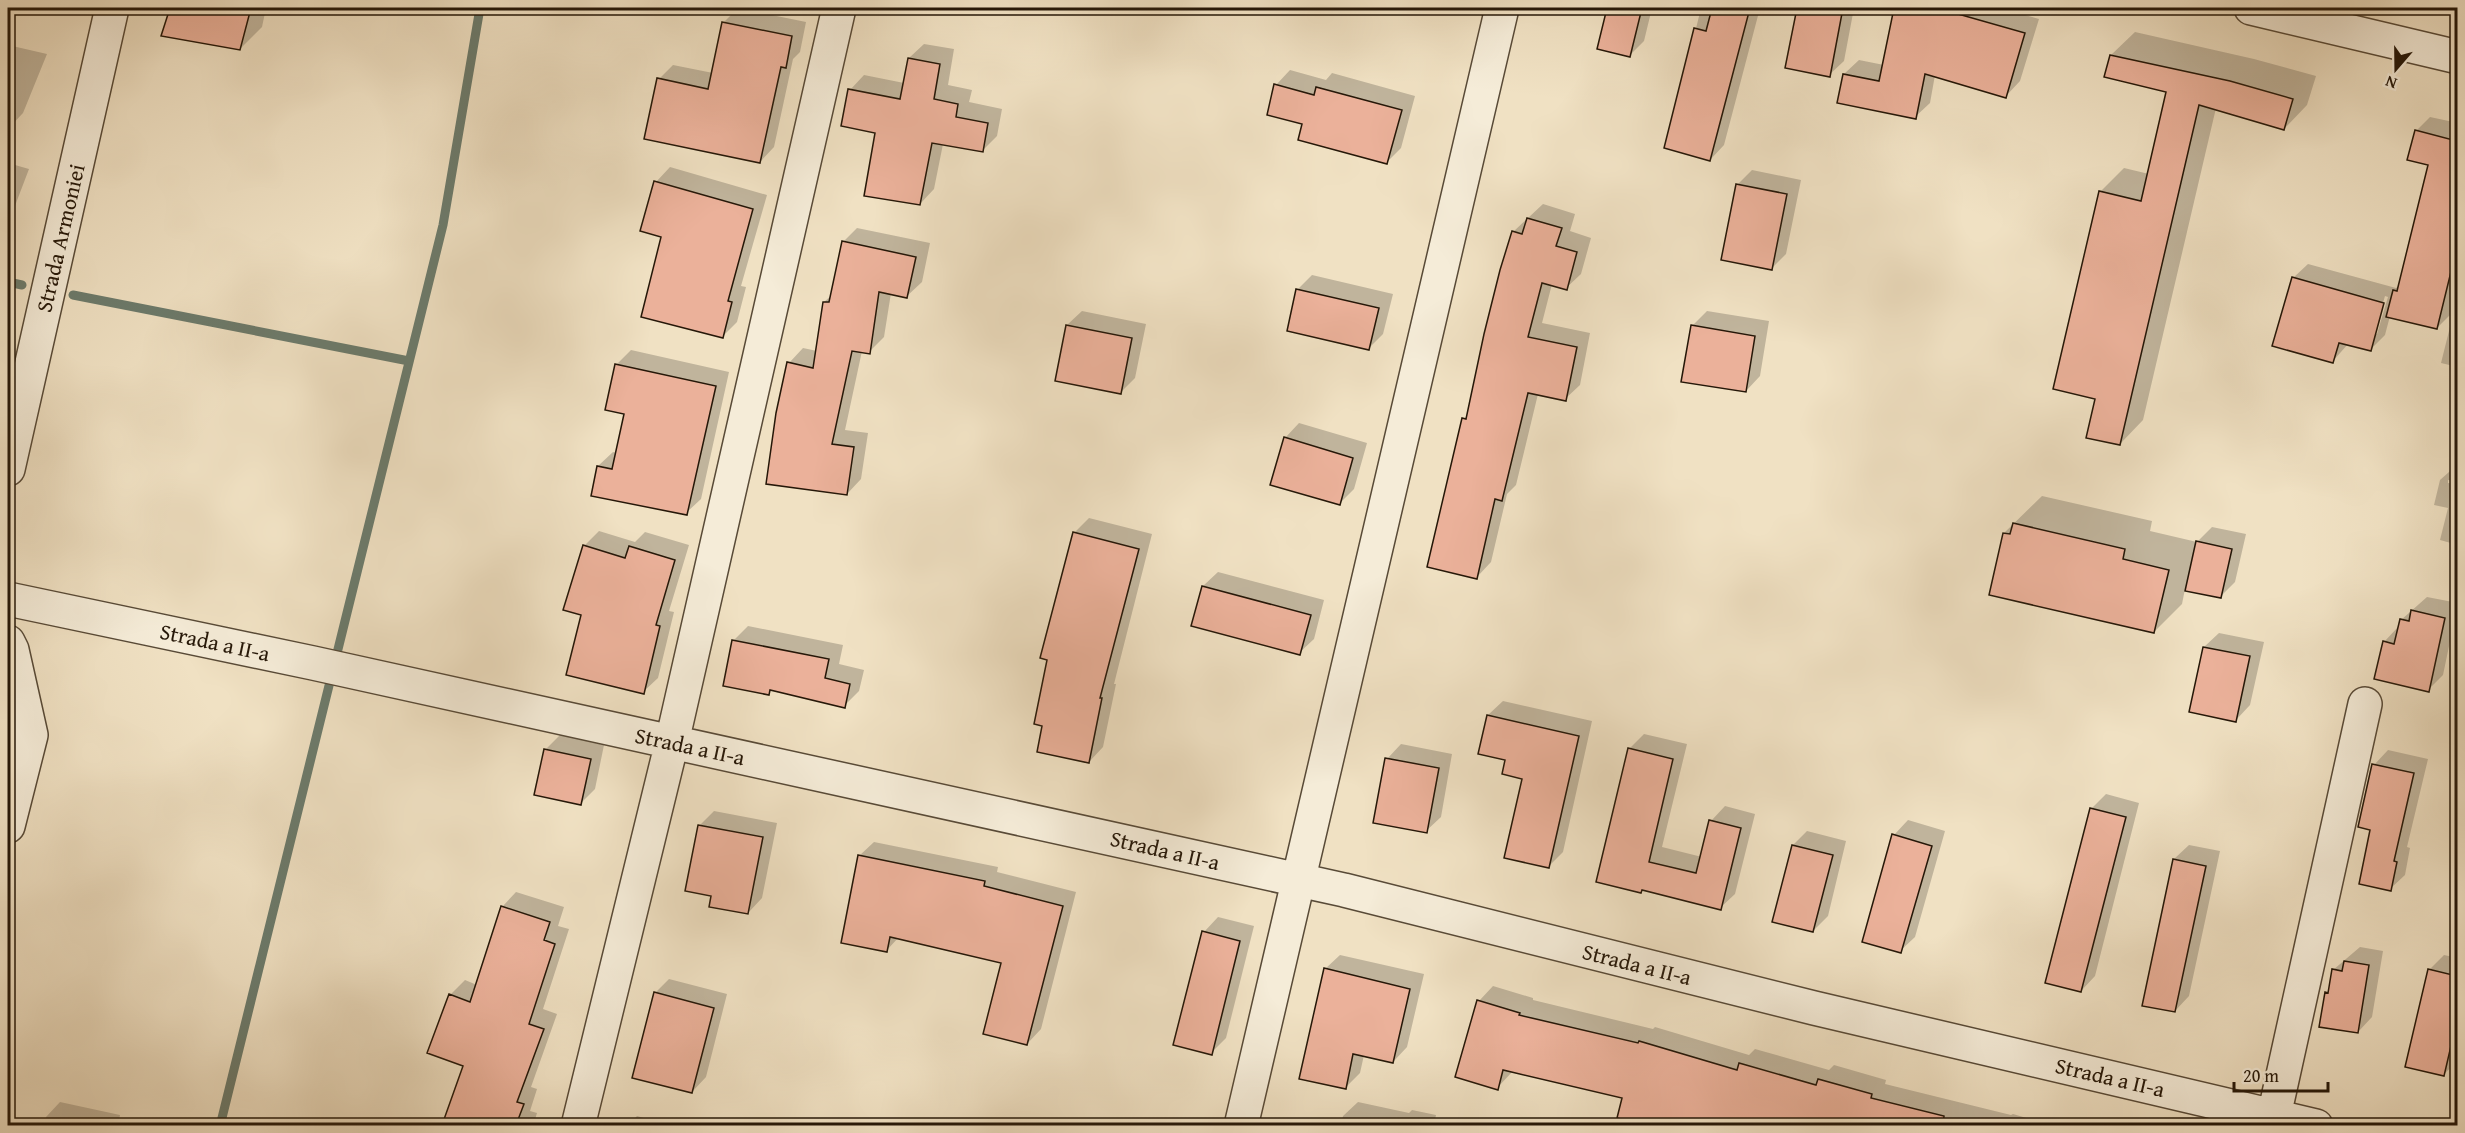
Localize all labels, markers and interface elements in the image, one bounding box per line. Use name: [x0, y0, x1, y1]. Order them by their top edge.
north arrow: [2366, 39, 2426, 99]
text: N: [2381, 70, 2400, 96]
street label: Strada Armoniei: [27, 161, 93, 315]
street label: Strada a II-a: [157, 615, 273, 669]
street label: Strada a II-a: [632, 719, 748, 773]
street label: Strada a II-a: [1107, 822, 1223, 878]
street label: Strada a II-a: [1579, 935, 1696, 993]
street label: Strada a II-a: [2052, 1049, 2168, 1105]
scale bar: [2234, 1055, 2328, 1093]
text: 20 m: [2243, 1062, 2279, 1089]

